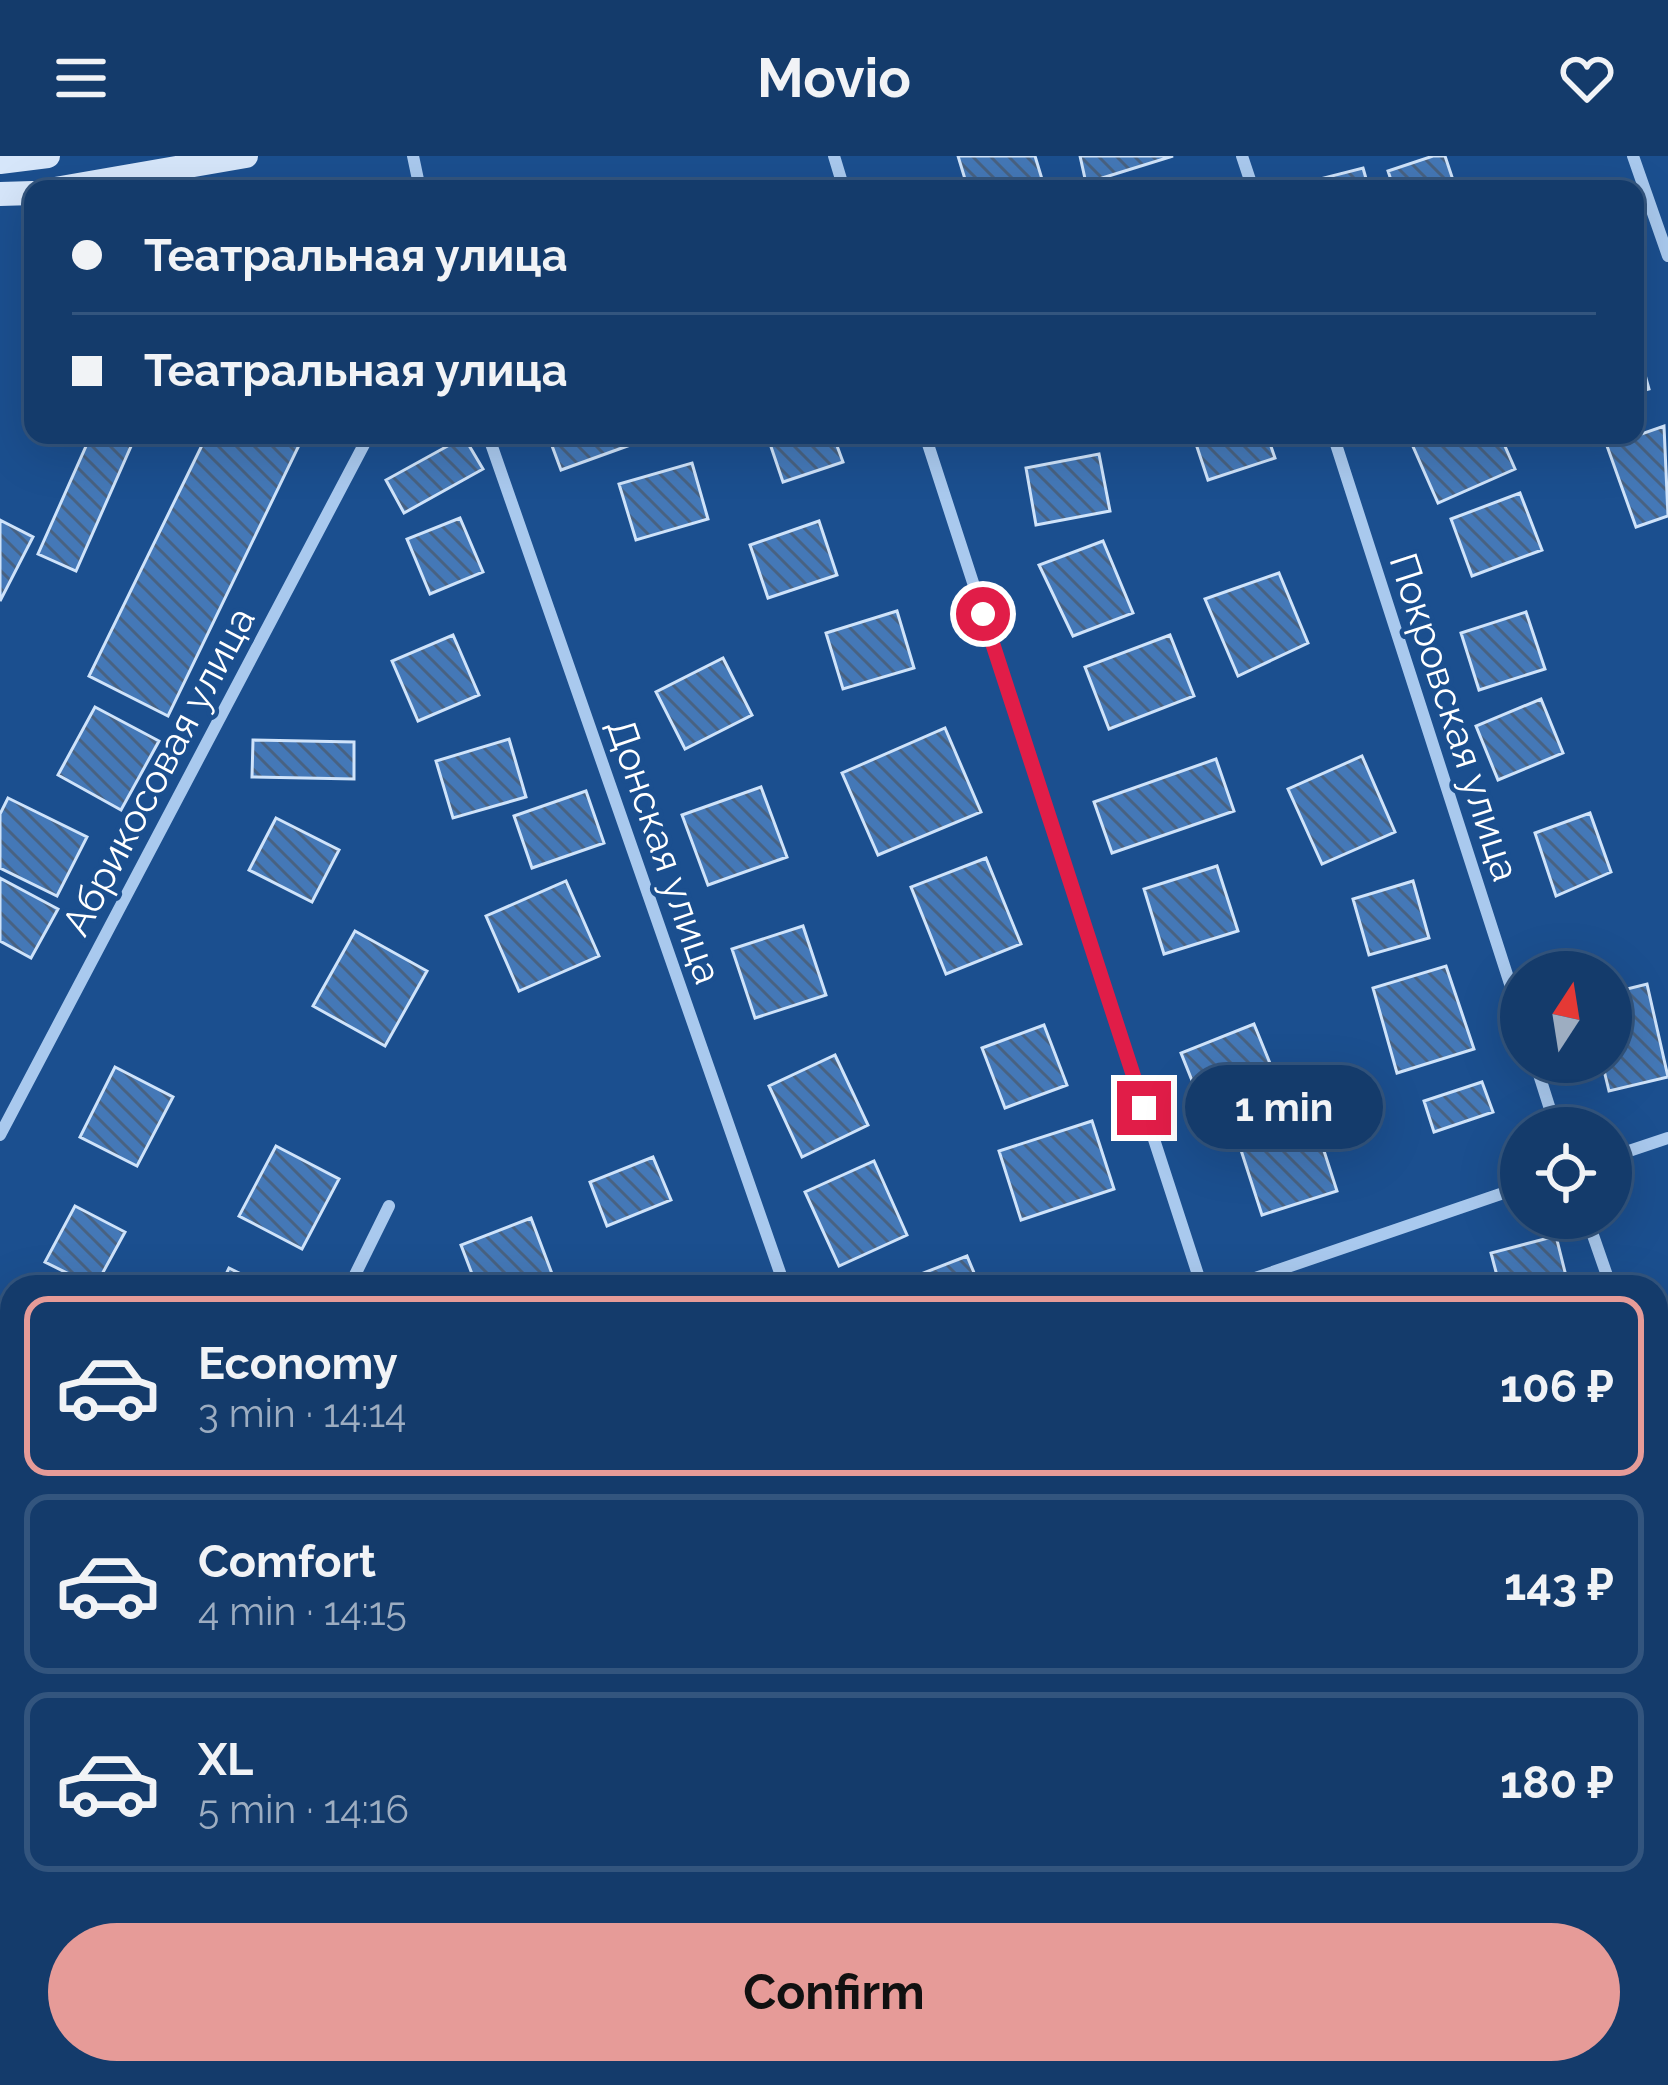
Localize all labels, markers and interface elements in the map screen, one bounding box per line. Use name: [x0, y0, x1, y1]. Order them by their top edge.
icon: menu: [48, 45, 114, 111]
icon: heart: [1554, 45, 1620, 111]
text: Movio: [757, 46, 911, 110]
text: Театральная улица: [144, 229, 568, 282]
text: Театральная улица: [144, 344, 568, 397]
street label: Покровская улица: [1380, 547, 1530, 887]
route start: [956, 587, 1010, 641]
street label: Абрикосовая улица: [52, 599, 264, 943]
street label: Донская улица: [598, 712, 732, 990]
north arrow: [1500, 951, 1632, 1083]
map controls: [1500, 951, 1632, 1239]
callout: 1 min: [1186, 1066, 1384, 1150]
route end: [1117, 1081, 1171, 1135]
text: 1 min: [1235, 1084, 1333, 1130]
button: locate: [1500, 1107, 1632, 1239]
icon: car: [54, 1332, 162, 1440]
text: Economy: [198, 1337, 398, 1390]
text: 106 ₽: [1500, 1360, 1614, 1413]
text: 3 min · 14:14: [198, 1390, 406, 1436]
icon: car: [54, 1530, 162, 1638]
text: Comfort: [198, 1535, 376, 1588]
text: 143 ₽: [1504, 1558, 1614, 1611]
text: 4 min · 14:15: [198, 1588, 407, 1634]
icon: car: [54, 1728, 162, 1836]
text: XL: [198, 1733, 253, 1786]
text: 180 ₽: [1500, 1756, 1614, 1809]
text: 5 min · 14:16: [198, 1786, 409, 1832]
button: Confirm: [48, 1923, 1620, 2061]

